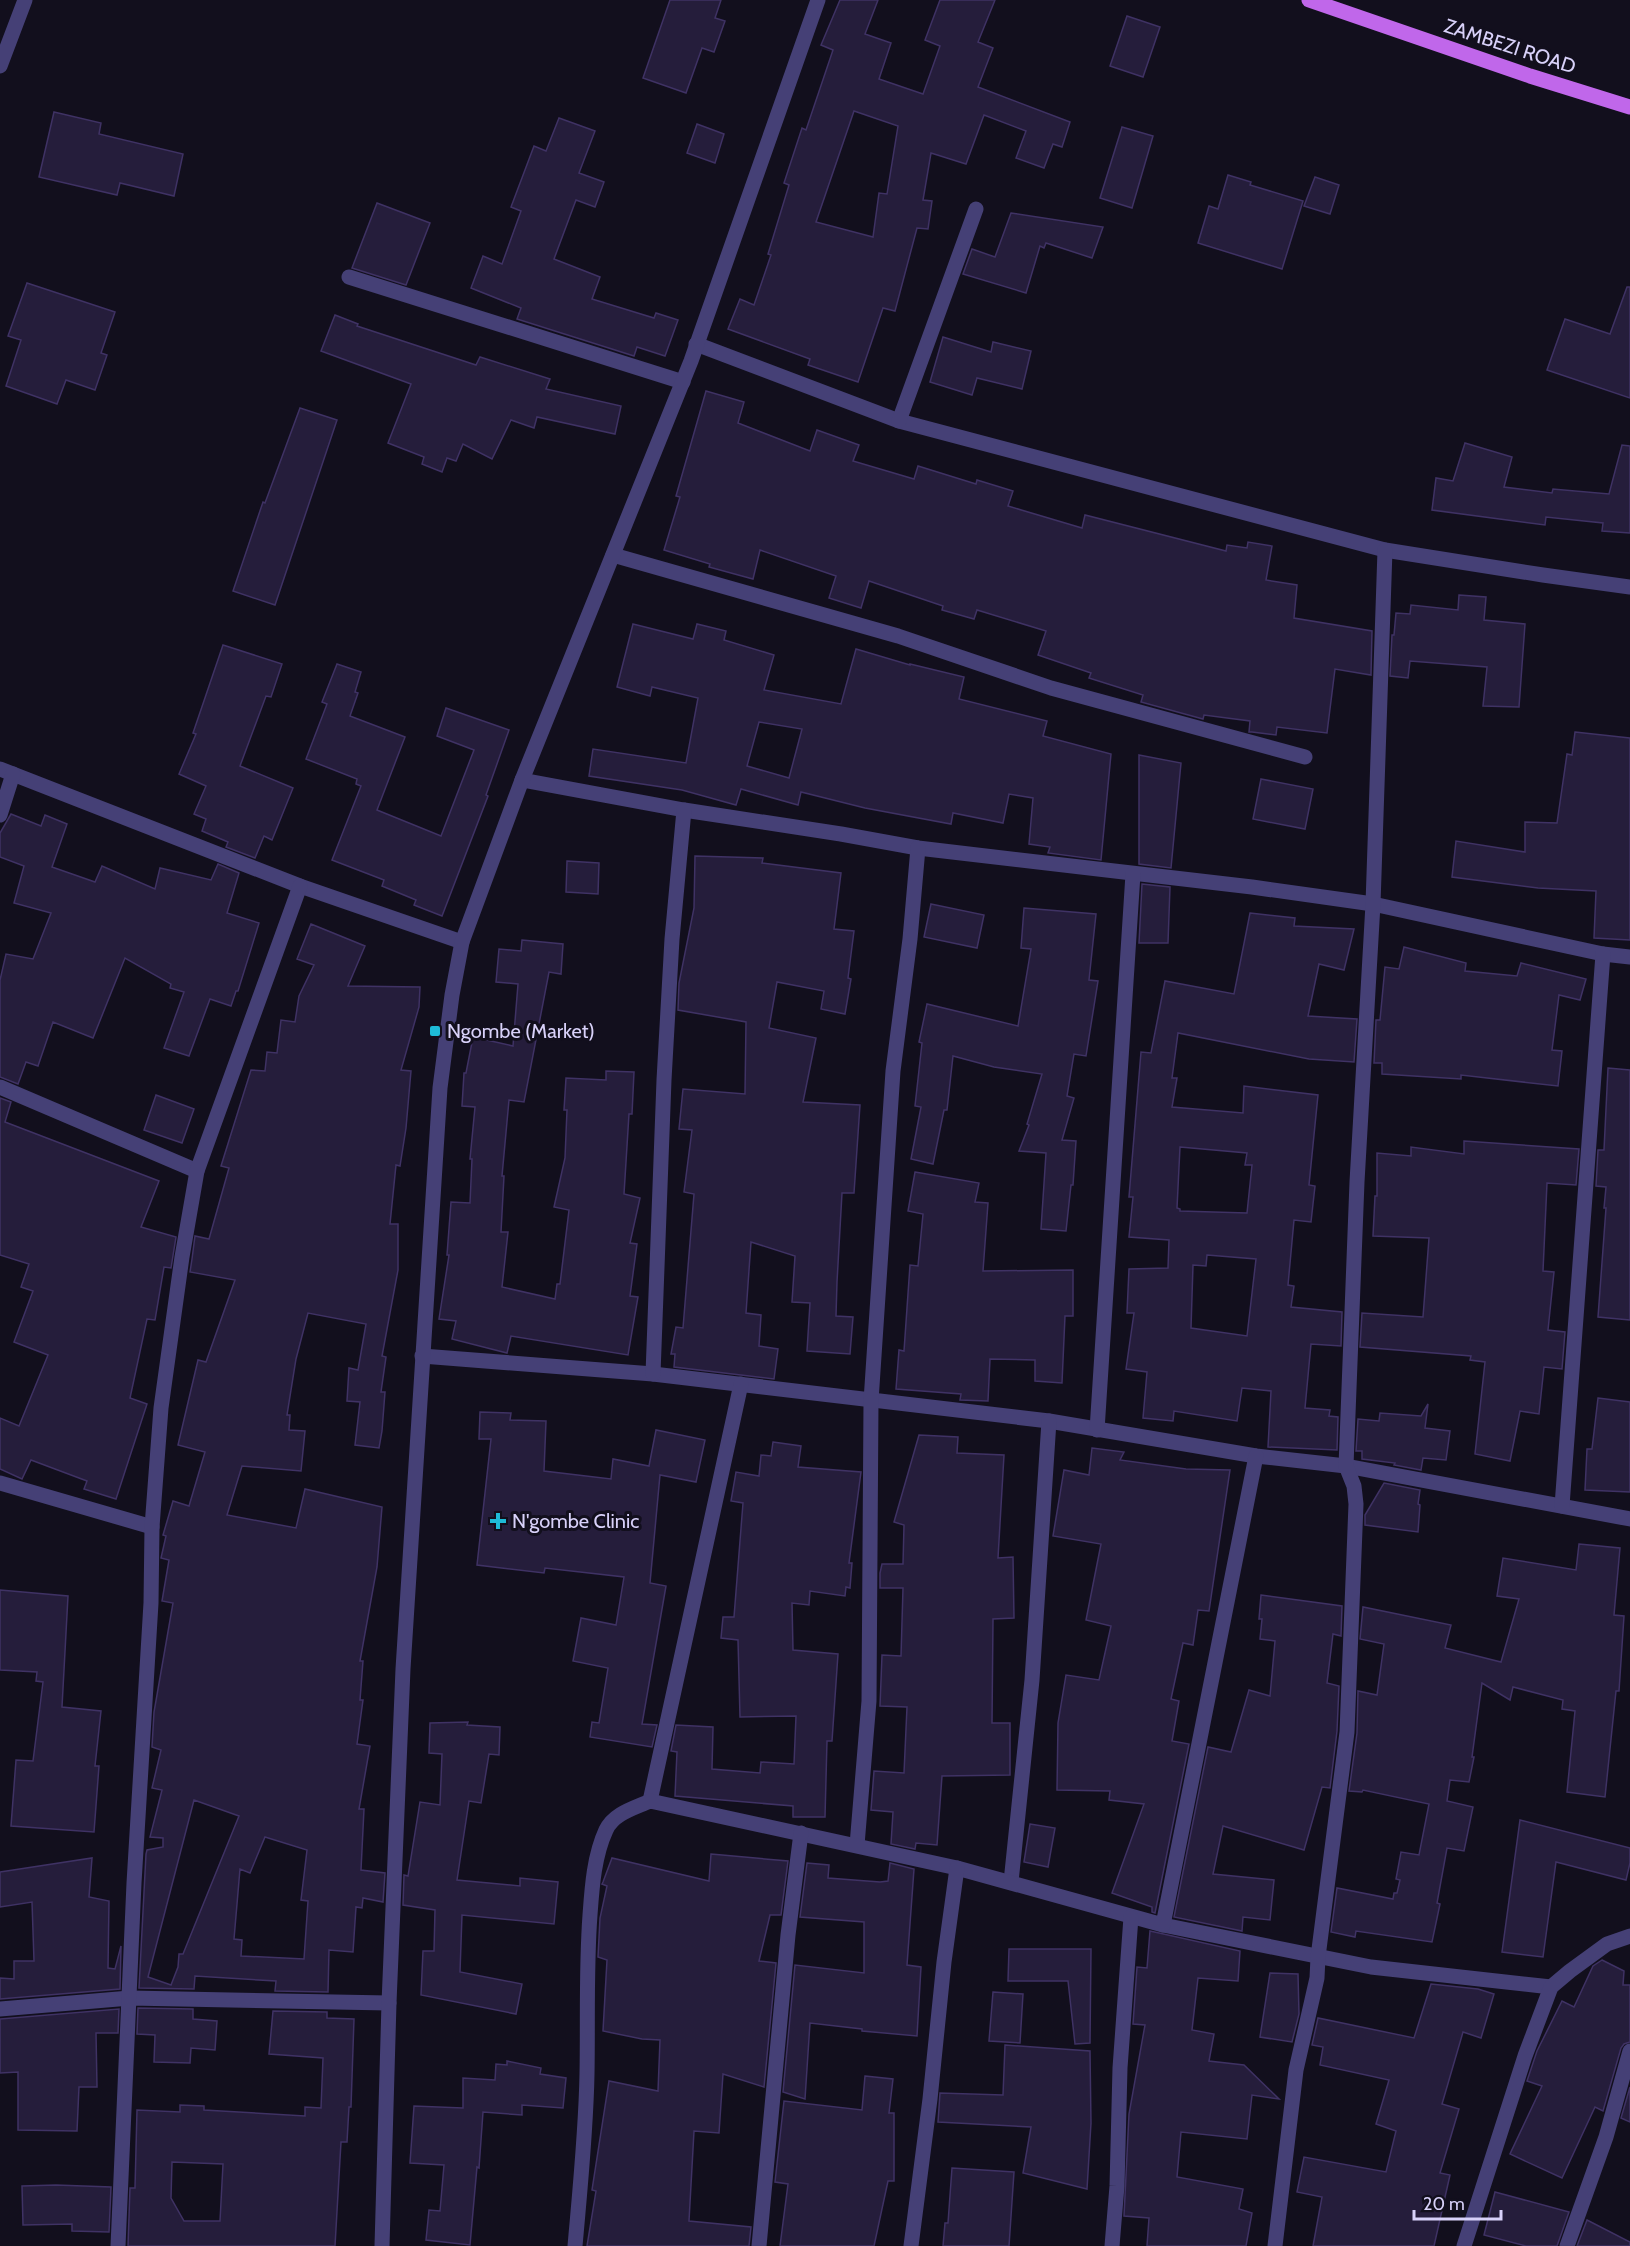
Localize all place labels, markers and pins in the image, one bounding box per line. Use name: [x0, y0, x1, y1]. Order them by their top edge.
place label: Ngombe (Market): [447, 1019, 595, 1043]
marker: Ngombe (Market): [428, 1024, 442, 1038]
place label: N'gombe Clinic: [512, 1509, 639, 1533]
marker: N'gombe Clinic: [489, 1512, 507, 1530]

